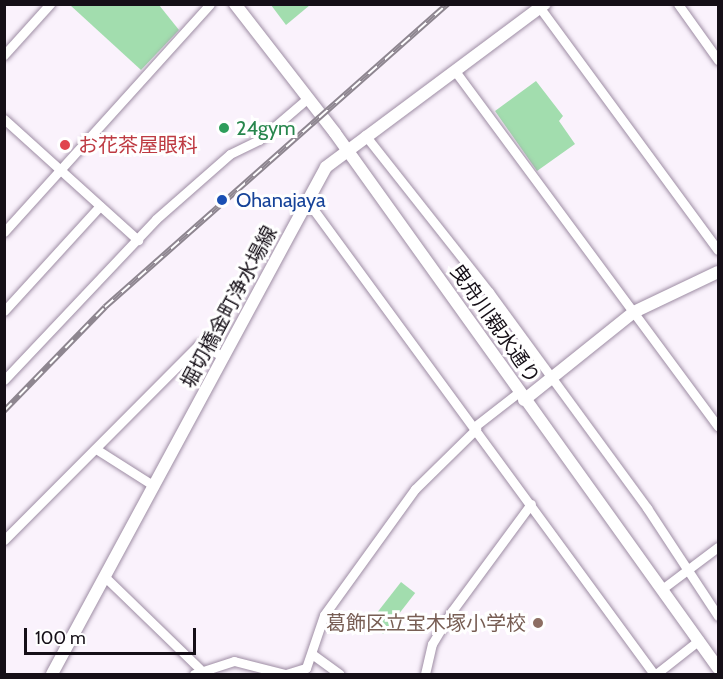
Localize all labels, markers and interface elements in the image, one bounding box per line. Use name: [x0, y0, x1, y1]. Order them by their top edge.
place label: 24gym: [236, 116, 296, 140]
marker: 24gym: [217, 121, 231, 135]
place label: お花茶屋眼科: [78, 133, 198, 157]
marker: お花茶屋眼科: [56, 136, 74, 154]
place label: Ohanajaya: [236, 188, 326, 212]
marker: Ohanajaya: [213, 191, 231, 209]
street label: 堀切橋金町浄水場線: [176, 222, 282, 392]
street label: 曳舟川親水通り: [445, 260, 545, 388]
place label: 葛飾区立宝木塚小学校: [326, 611, 526, 635]
scale bar: [27, 616, 200, 654]
marker: 葛飾区立宝木塚小学校: [531, 616, 545, 630]
text: 100 m: [35, 627, 86, 649]

